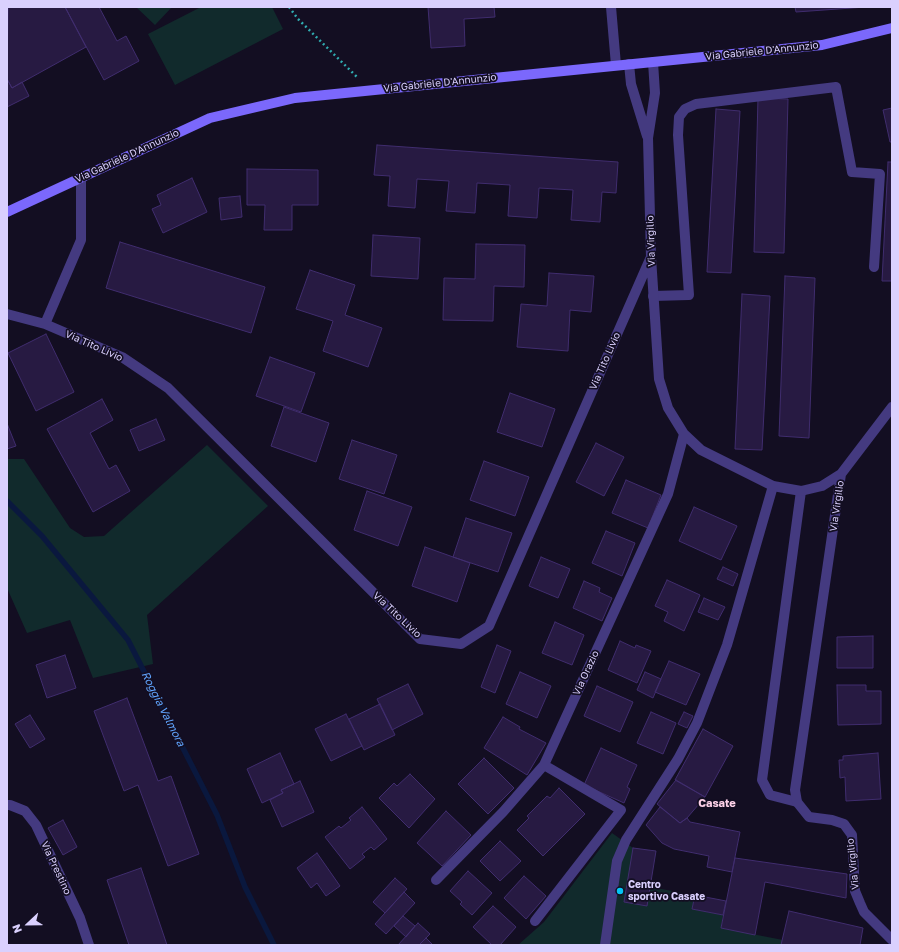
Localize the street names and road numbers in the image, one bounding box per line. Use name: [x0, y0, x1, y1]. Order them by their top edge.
street label: Via Gabriele D'Annunzio: [705, 39, 819, 63]
street label: Via Gabriele D'Annunzio: [383, 71, 497, 95]
street label: Via Gabriele D'Annunzio: [73, 127, 181, 185]
street label: Via Virgilio: [644, 215, 658, 267]
street label: Via Tito Livio: [63, 328, 125, 364]
street label: Via Tito Livio: [587, 330, 623, 392]
street label: Via Virgilio: [827, 480, 847, 532]
street label: Via Tito Livio: [370, 590, 424, 640]
street label: Via Orazio: [570, 649, 602, 697]
street label: Via Virgilio: [844, 838, 862, 890]
street label: Via Prestino: [38, 839, 74, 897]

